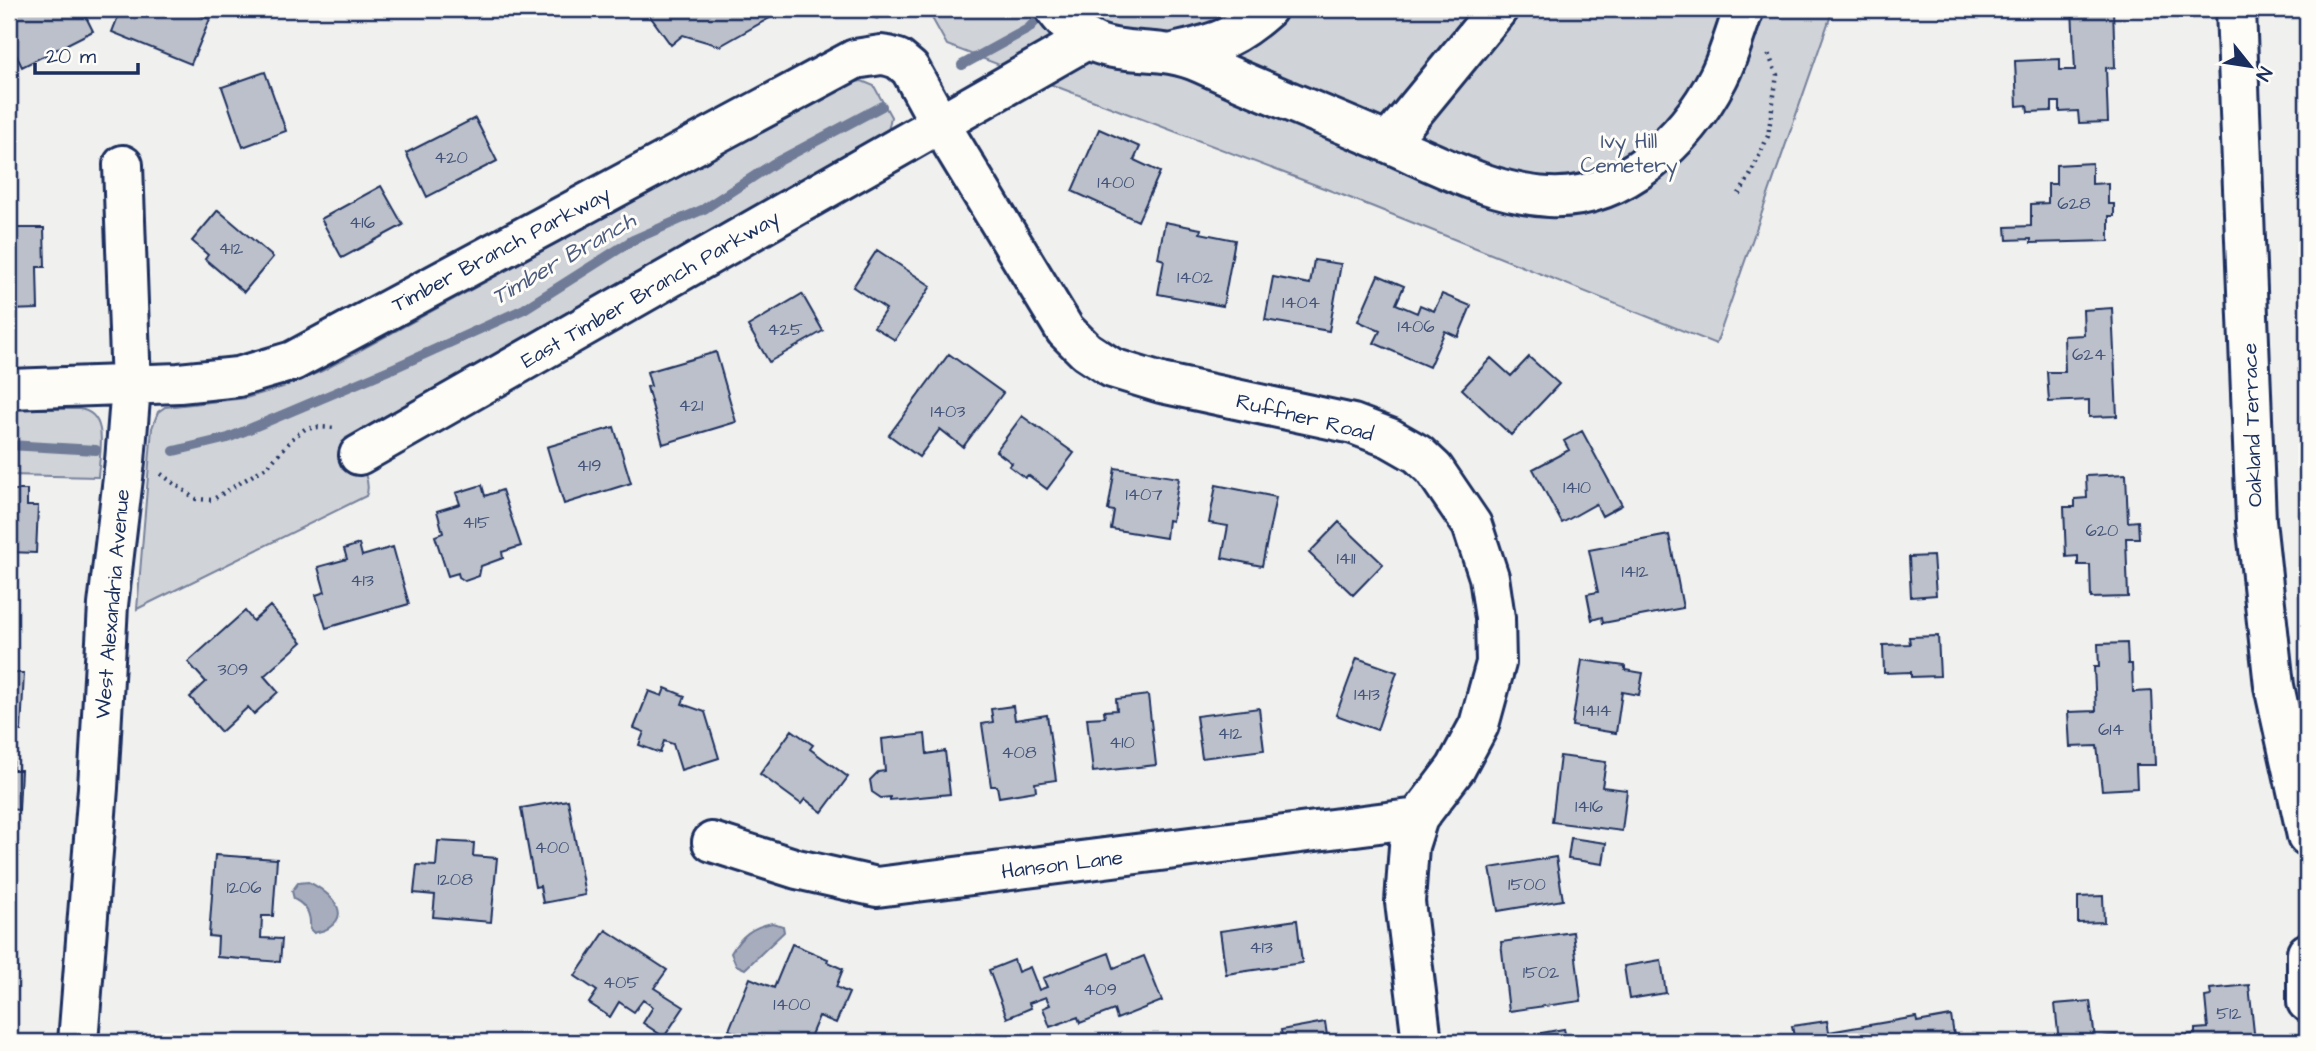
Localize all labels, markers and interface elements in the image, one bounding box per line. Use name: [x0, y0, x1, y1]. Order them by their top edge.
scale bar: [35, 32, 138, 76]
north arrow: [2214, 32, 2284, 102]
text: 20 m: [46, 42, 97, 71]
text: N: [2249, 62, 2278, 86]
park label: Ivy Hill Cemetery: [1581, 127, 1678, 182]
house number: 420: [434, 145, 468, 170]
house number: 1400: [1097, 170, 1135, 195]
street label: Timber Branch Parkway: [388, 181, 614, 317]
house number: 628: [2057, 191, 2091, 216]
street label: East Timber Branch Parkway: [516, 203, 786, 377]
water label: Timber Branch: [486, 206, 640, 310]
house number: 416: [349, 210, 375, 235]
house number: 412: [219, 236, 244, 261]
house number: 1402: [1177, 265, 1214, 290]
house number: 1404: [1282, 290, 1320, 315]
house number: 1406: [1397, 314, 1435, 339]
house number: 425: [767, 317, 803, 342]
house number: 624: [2072, 342, 2106, 367]
street label: Oakland Terrace: [2235, 342, 2270, 508]
street label: Ruffner Road: [1233, 386, 1377, 449]
house number: 421: [679, 393, 703, 418]
house number: 1403: [930, 399, 966, 424]
house number: 419: [577, 453, 601, 478]
house number: 1410: [1563, 475, 1591, 500]
house number: 1407: [1126, 482, 1162, 507]
street label: West Alexandria Avenue: [88, 488, 137, 720]
house number: 415: [462, 510, 490, 535]
house number: 620: [2086, 518, 2118, 543]
house number: 1411: [1336, 546, 1356, 571]
house number: 1412: [1621, 559, 1649, 584]
house number: 413: [350, 568, 374, 593]
house number: 309: [218, 657, 248, 682]
house number: 1413: [1354, 682, 1380, 707]
house number: 1414: [1582, 698, 1612, 723]
house number: 614: [2098, 717, 2124, 742]
house number: 412: [1218, 721, 1243, 746]
house number: 410: [1109, 730, 1135, 755]
house number: 408: [1001, 740, 1037, 765]
house number: 1416: [1575, 794, 1603, 819]
house number: 400: [535, 835, 569, 860]
street label: Hanson Lane: [1000, 843, 1124, 886]
house number: 1208: [437, 867, 473, 892]
house number: 1500: [1508, 872, 1546, 897]
house number: 1206: [226, 875, 262, 900]
house number: 413: [1249, 935, 1273, 960]
house number: 1502: [1523, 960, 1560, 985]
house number: 405: [603, 970, 639, 995]
house number: 409: [1083, 977, 1117, 1002]
house number: 1400: [773, 992, 811, 1017]
house number: 512: [2216, 1001, 2242, 1026]

